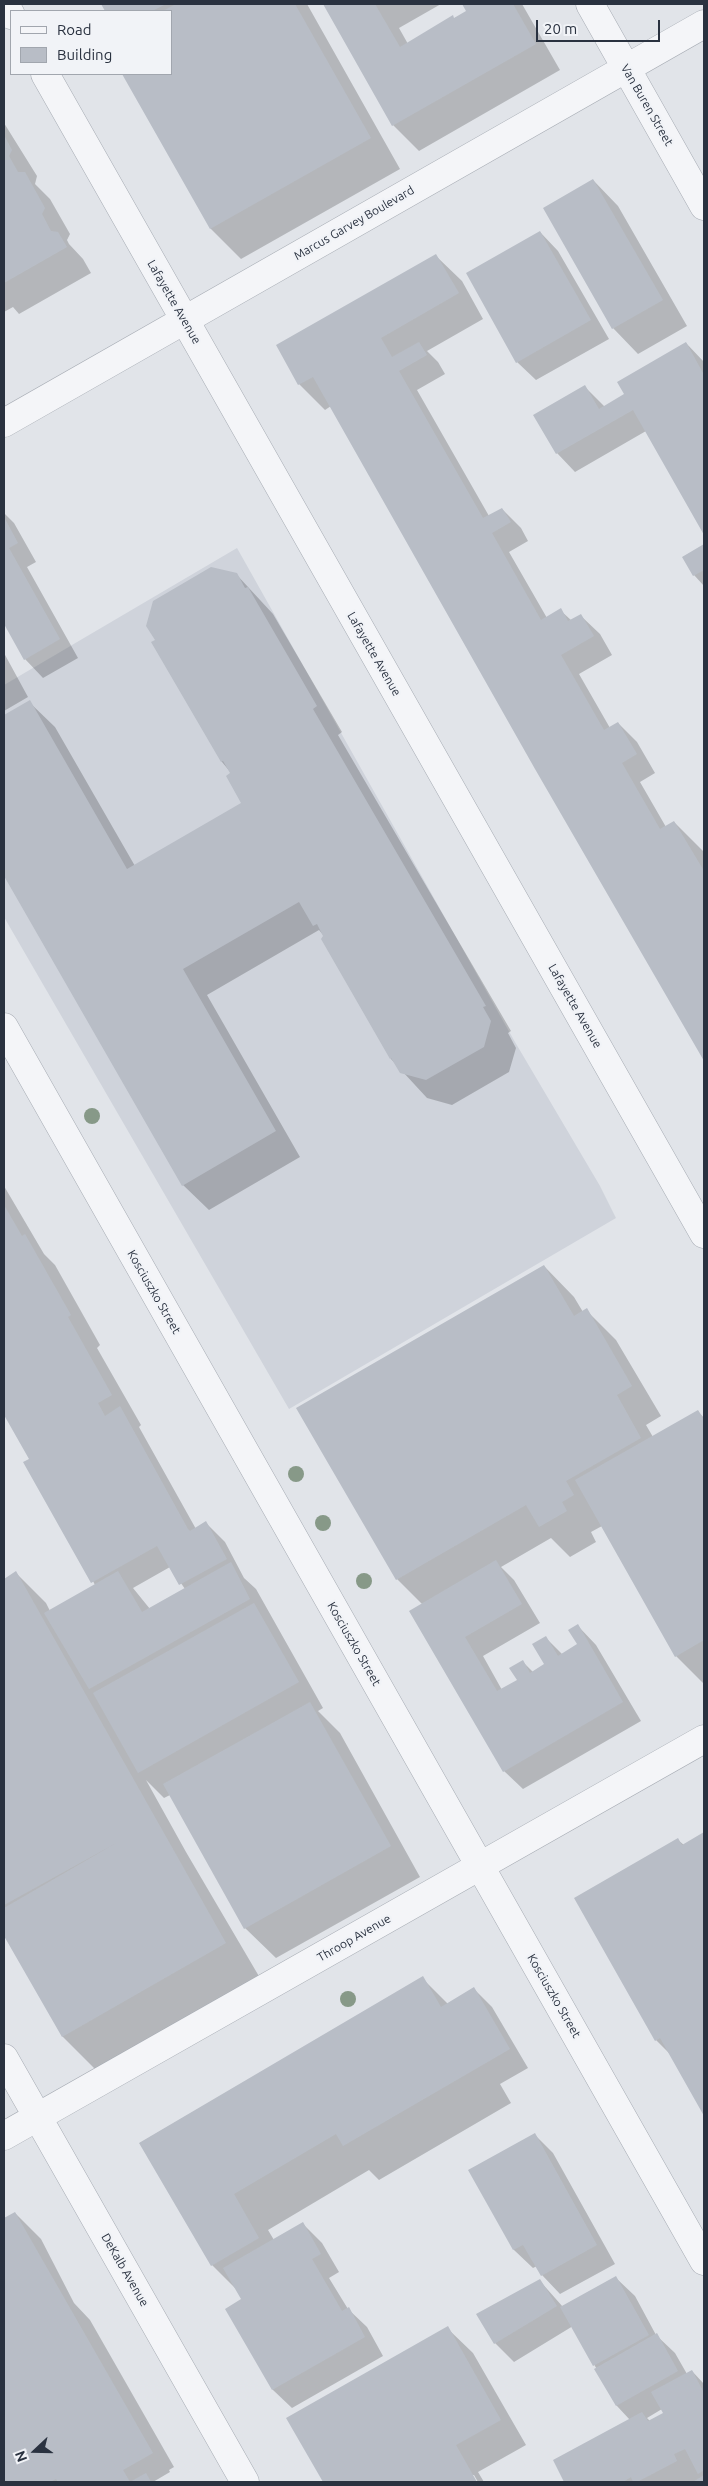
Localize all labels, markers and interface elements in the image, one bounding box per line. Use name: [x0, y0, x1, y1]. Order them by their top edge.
legend: [10, 10, 172, 75]
scale bar: [538, 10, 662, 42]
text: 20 m: [544, 20, 577, 37]
text: Road: [57, 21, 92, 38]
text: Building: [57, 46, 112, 63]
street label: Van Buren Street: [618, 62, 676, 148]
street label: Marcus Garvey Boulevard: [291, 183, 417, 263]
street label: Lafayette Avenue: [144, 257, 204, 347]
street label: Lafayette Avenue: [344, 609, 404, 699]
street label: Lafayette Avenue: [545, 961, 605, 1051]
street label: Kosciuszko Street: [124, 1247, 184, 1337]
street label: Kosciuszko Street: [324, 1599, 384, 1689]
street label: Throop Avenue: [315, 1911, 393, 1965]
street label: Kosciuszko Street: [524, 1951, 584, 2041]
street label: DeKalb Avenue: [98, 2231, 152, 2309]
north arrow: [10, 2426, 60, 2476]
text: N: [12, 2449, 30, 2464]

